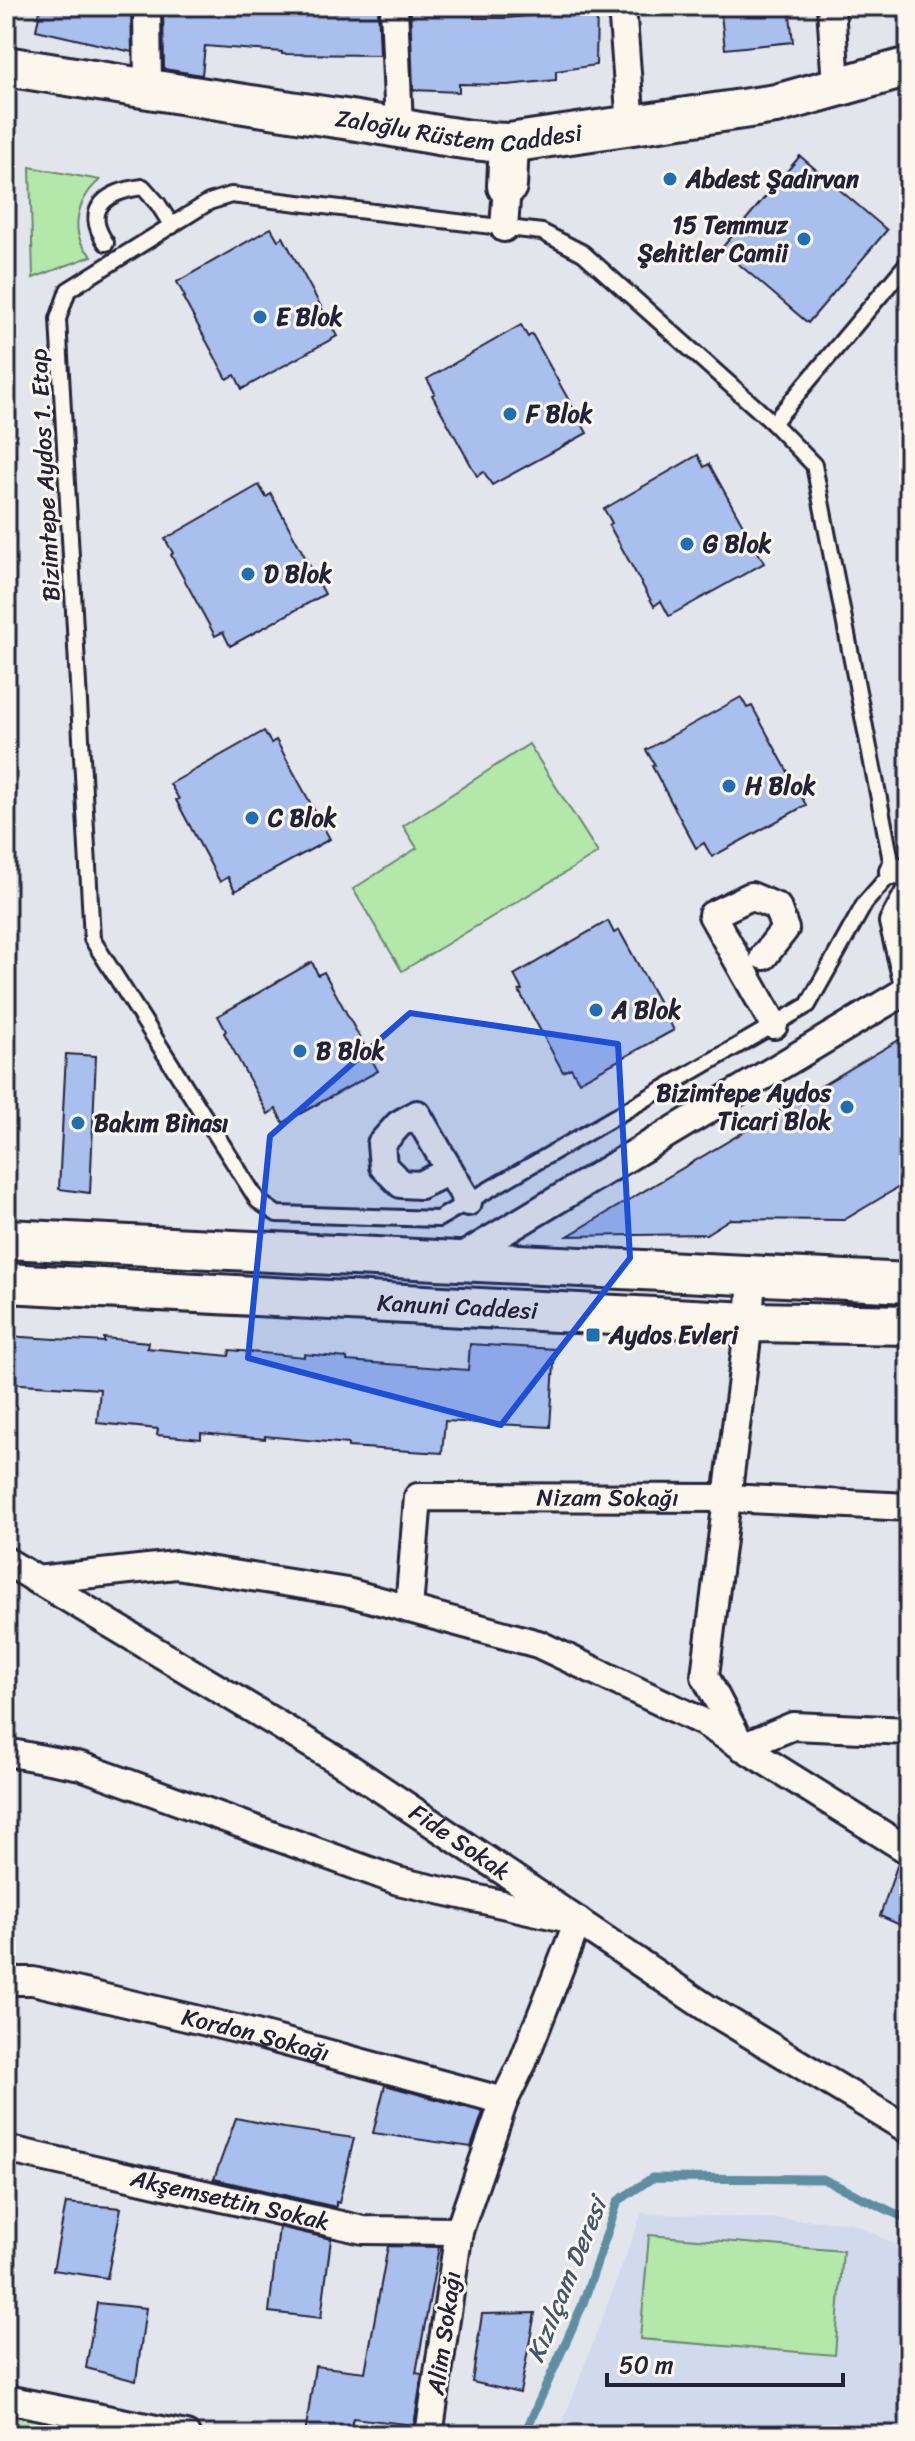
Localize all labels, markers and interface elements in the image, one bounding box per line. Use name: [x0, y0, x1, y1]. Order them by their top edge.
street label: Zaloğlu Rüstem Caddesi: [333, 97, 586, 164]
place label: Abdest Şadırvan: [685, 158, 859, 200]
marker: Abdest Şadırvan: [661, 170, 679, 188]
place label: 15 Temmuz Şehitler Camii: [637, 204, 789, 274]
marker: 15 Temmuz Şehitler Camii: [795, 230, 813, 248]
place label: E Blok: [276, 296, 343, 338]
marker: E Blok: [251, 308, 269, 326]
street label: Bizimtepe Aydos 1. Etap: [17, 347, 73, 603]
place label: F Blok: [525, 393, 593, 435]
marker: F Blok: [501, 405, 519, 423]
place label: G Blok: [703, 523, 772, 565]
marker: G Blok: [678, 535, 696, 553]
place label: D Blok: [264, 553, 332, 595]
marker: D Blok: [239, 565, 257, 583]
place label: H Blok: [745, 765, 816, 807]
marker: H Blok: [720, 777, 738, 795]
place label: C Blok: [267, 797, 337, 839]
marker: C Blok: [243, 809, 261, 827]
place label: A Blok: [611, 989, 681, 1031]
marker: A Blok: [587, 1001, 605, 1019]
place label: B Blok: [316, 1030, 385, 1072]
marker: B Blok: [291, 1042, 309, 1060]
place label: Bizimtepe Aydos Ticari Blok: [656, 1072, 832, 1142]
marker: Bizimtepe Aydos Ticari Blok: [838, 1098, 856, 1116]
place label: Bakım Binası: [94, 1102, 229, 1144]
marker: Bakım Binası: [69, 1114, 87, 1132]
street label: Kanuni Caddesi: [376, 1282, 539, 1332]
place label: Aydos Evleri: [608, 1314, 740, 1356]
marker: Aydos Evleri: [584, 1326, 602, 1344]
street label: Nizam Sokağı: [537, 1476, 679, 1519]
street label: Fide Sokak: [400, 1792, 520, 1892]
street label: Kordon Sokağı: [177, 1996, 334, 2074]
street label: Akşemsettin Sokak: [126, 2157, 334, 2243]
water label: Kızılçam Deresi: [512, 2186, 622, 2369]
street label: Alim Sokağı: [414, 2268, 473, 2399]
scale bar: [607, 2337, 843, 2387]
text: 50 m: [619, 2344, 674, 2386]

